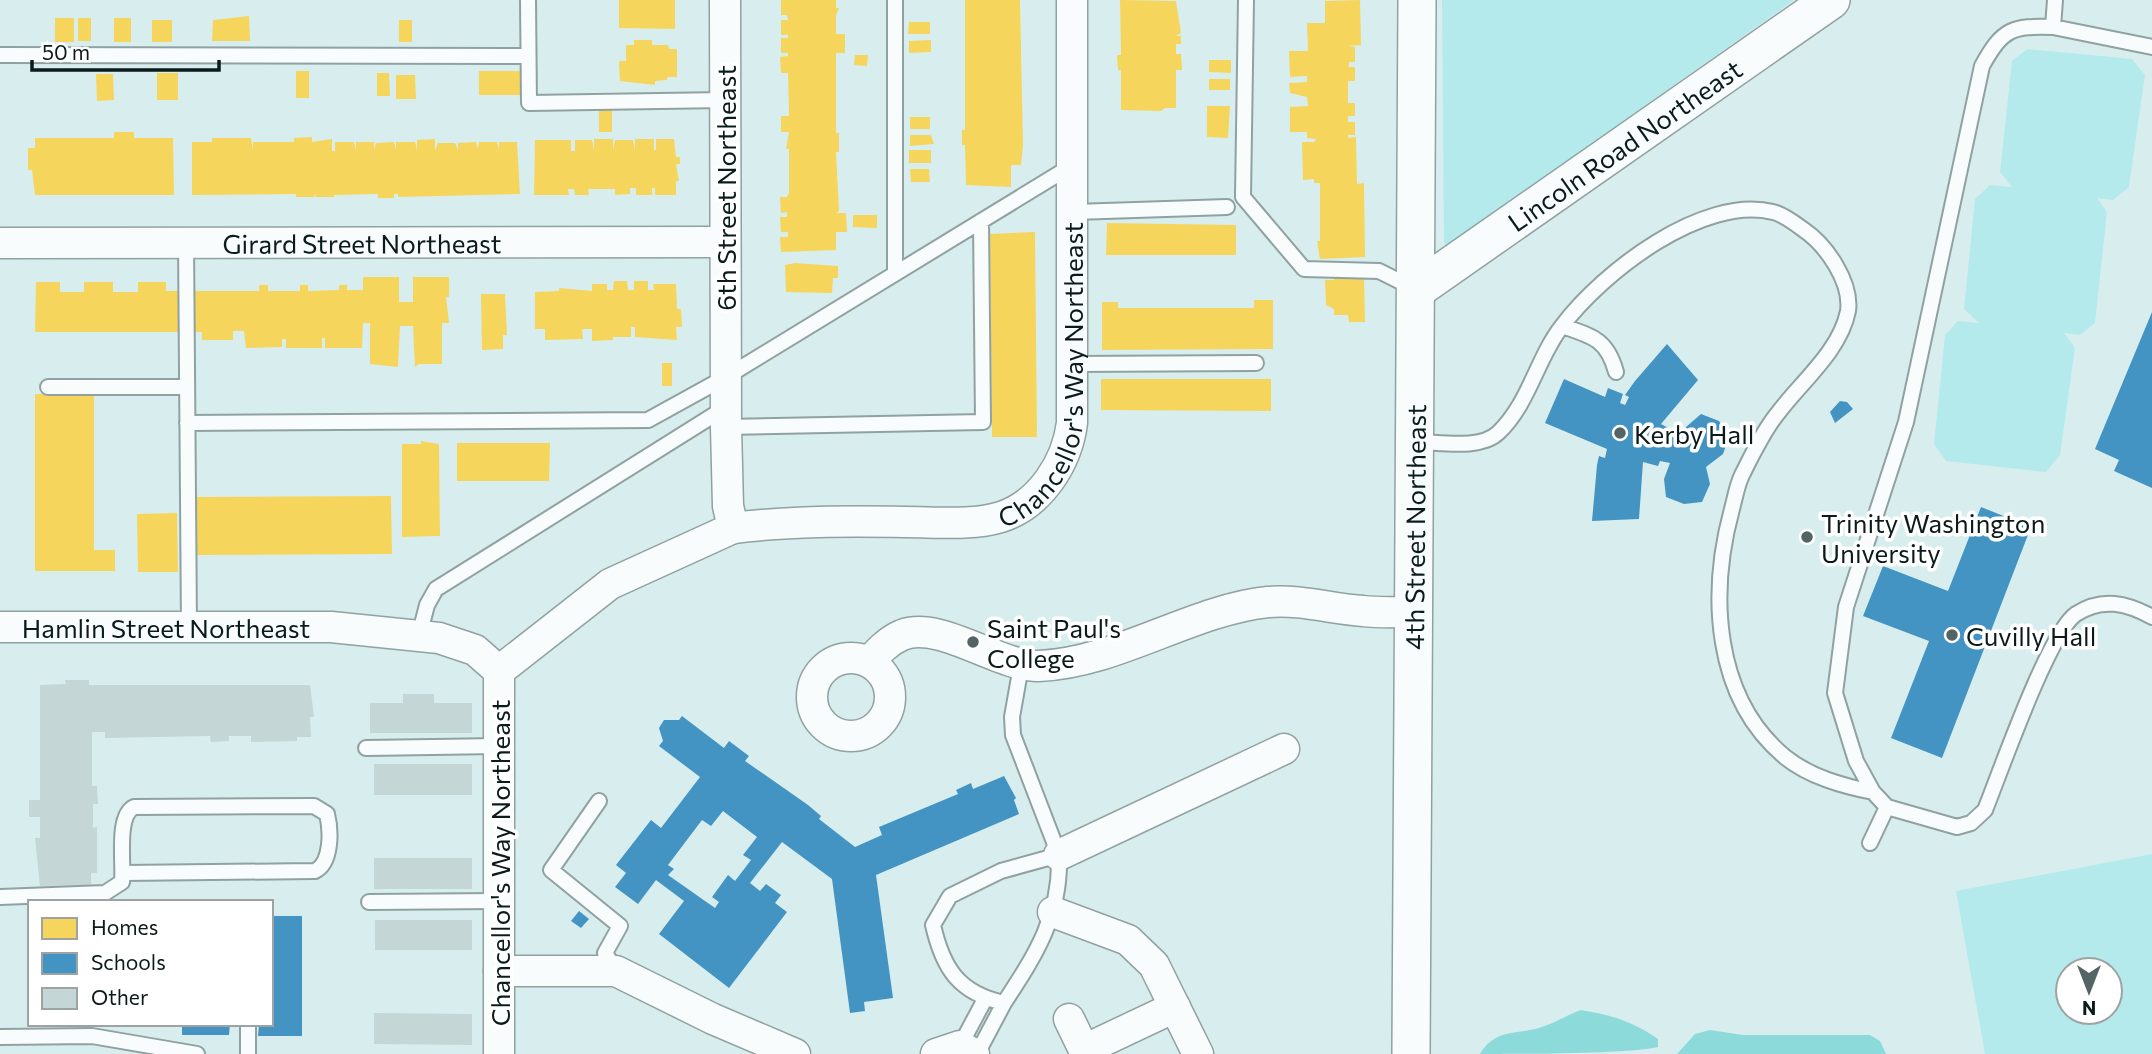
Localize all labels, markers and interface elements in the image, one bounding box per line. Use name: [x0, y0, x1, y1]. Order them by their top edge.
scale bar: [32, 28, 219, 72]
text: 50 m: [42, 39, 90, 64]
street label: Lincoln Road Northeast: [1501, 52, 1747, 237]
street label: 6th Street Northeast: [710, 65, 741, 311]
street label: Chancellor's Way Northeast: [993, 222, 1088, 532]
street label: Girard Street Northeast: [223, 227, 501, 258]
street label: 4th Street Northeast: [1397, 404, 1431, 650]
place label: Kerby Hall: [1634, 418, 1754, 449]
marker: Kerby Hall: [1612, 425, 1628, 441]
place label: Trinity Washington University: [1821, 507, 2045, 568]
marker: Trinity Washington University: [1799, 529, 1815, 545]
street label: Hamlin Street Northeast: [22, 612, 310, 643]
place label: Saint Paul's College: [987, 612, 1121, 673]
place label: Cuvilly Hall: [1966, 620, 2096, 651]
marker: Cuvilly Hall: [1944, 627, 1960, 643]
marker: Saint Paul's College: [965, 634, 981, 650]
street label: Chancellor's Way Northeast: [484, 700, 515, 1026]
legend: [28, 900, 273, 1026]
text: Homes: [91, 914, 158, 939]
text: Schools: [91, 949, 166, 974]
north arrow: [2054, 956, 2124, 1026]
text: Other: [91, 984, 148, 1009]
text: N: [2082, 997, 2096, 1020]

